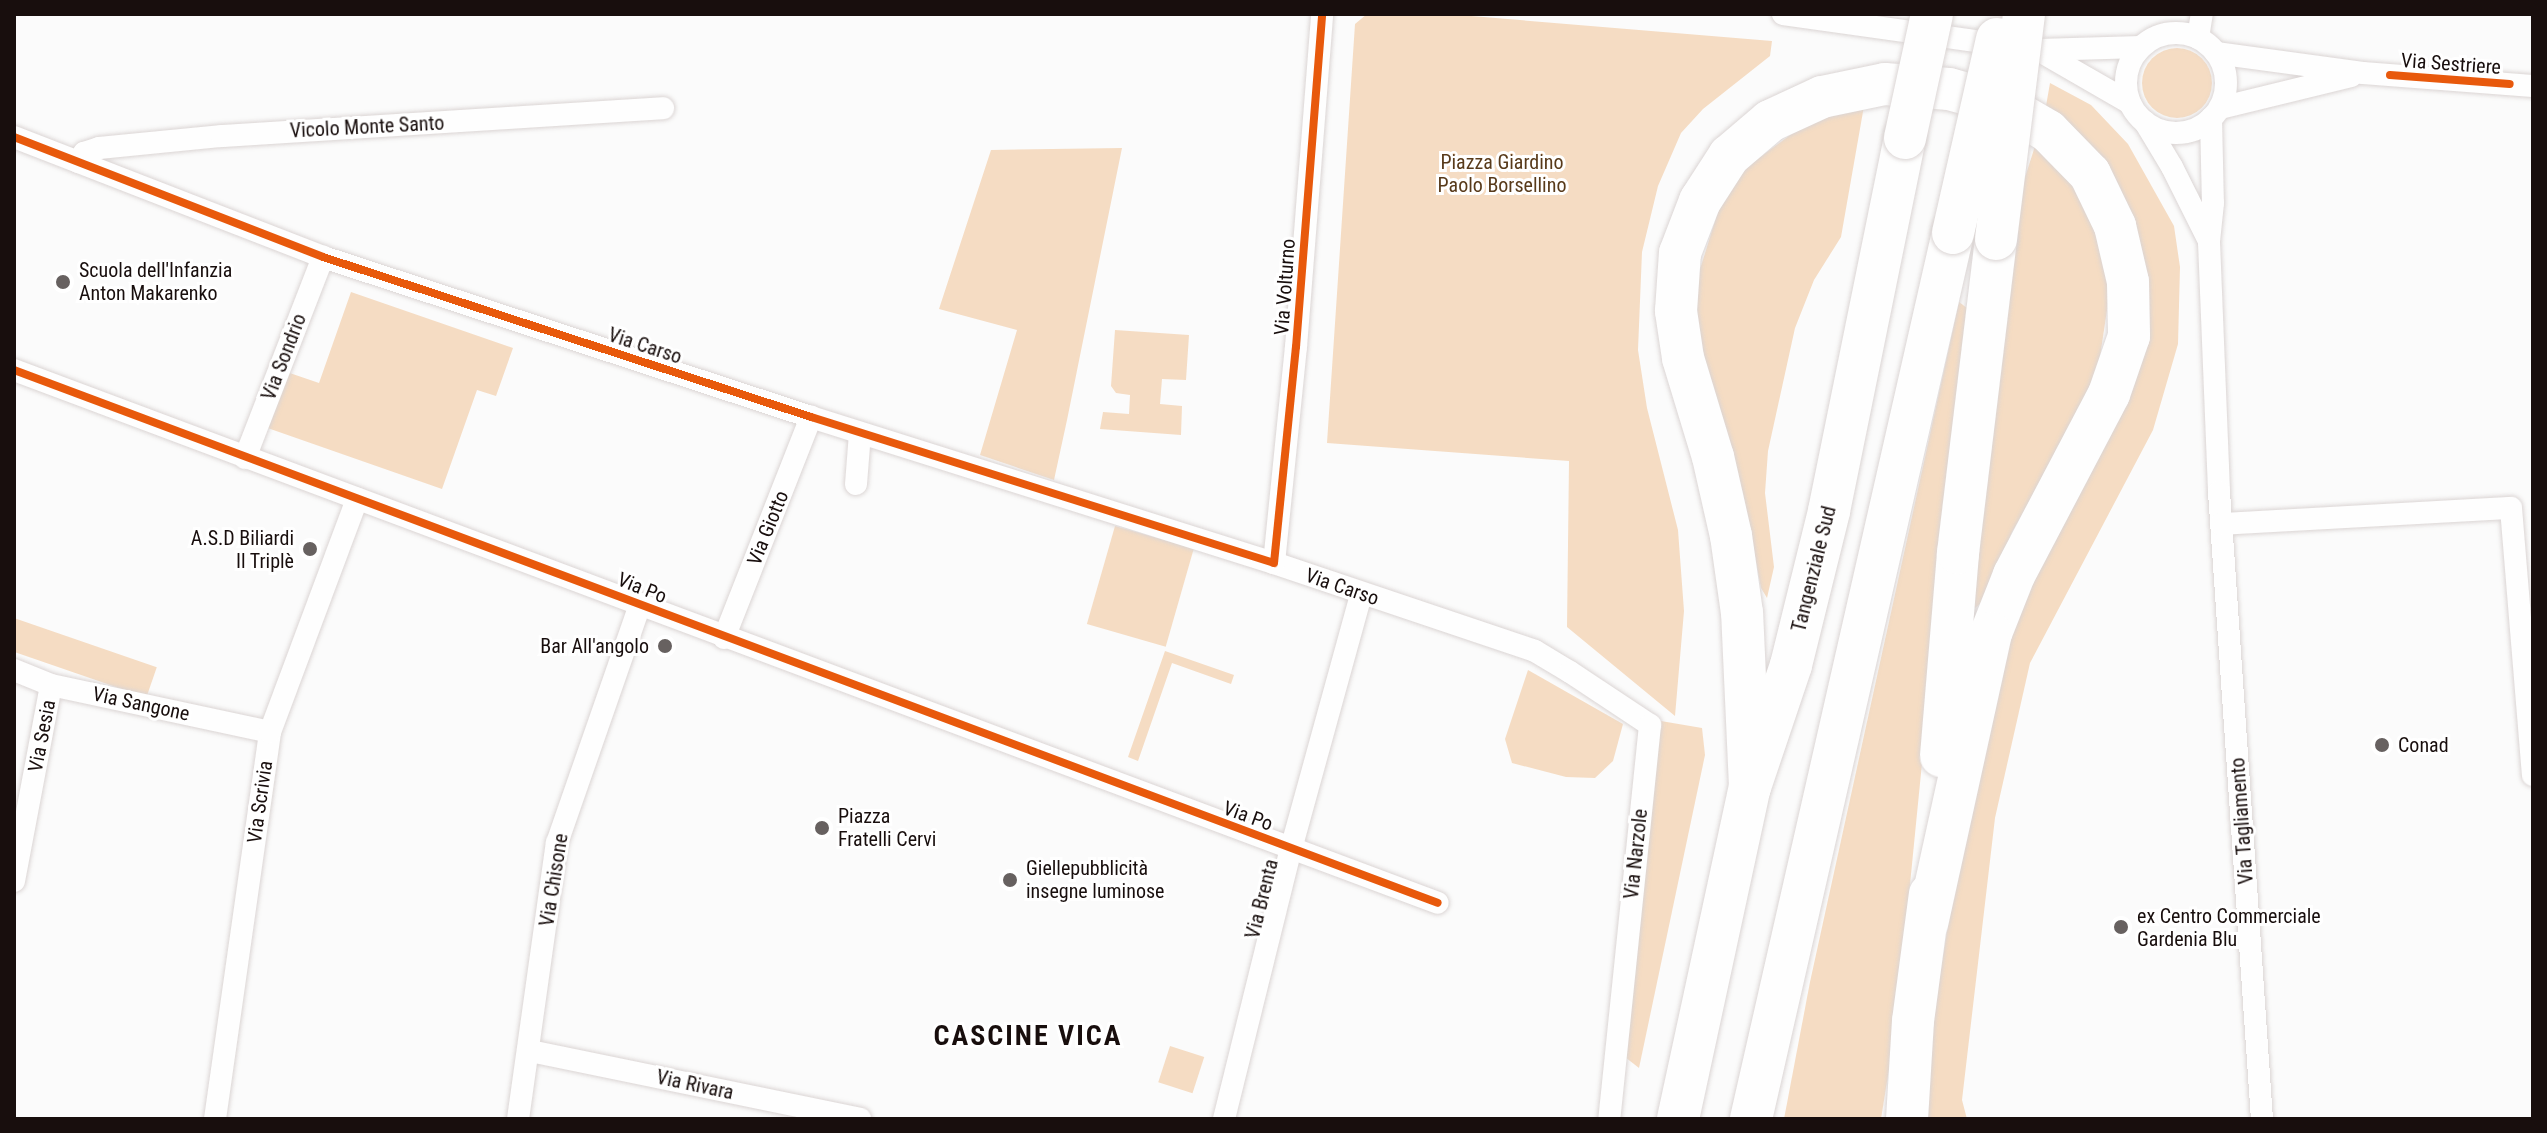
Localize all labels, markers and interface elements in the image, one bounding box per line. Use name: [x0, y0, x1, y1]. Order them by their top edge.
street label: Via Sestriere: [2400, 49, 2502, 79]
street label: Vicolo Monte Santo: [289, 111, 445, 143]
park label: Piazza Giardino Paolo Borsellino: [1438, 151, 1566, 198]
street label: Via Volturno: [1270, 238, 1300, 336]
place label: Scuola dell'Infanzia Anton Makarenko: [79, 258, 232, 305]
marker: Scuola dell'Infanzia Anton Makarenko: [54, 273, 72, 291]
street label: Via Sondrio: [257, 310, 311, 404]
street label: Via Carso: [605, 323, 685, 369]
street label: Via Giotto: [742, 487, 794, 569]
street label: Tangenziale Sud: [1787, 504, 1841, 634]
place label: A.S.D Biliardi Il Triplè: [191, 526, 294, 573]
marker: A.S.D Biliardi Il Triplè: [301, 540, 319, 558]
street label: Via Carso: [1302, 563, 1382, 611]
street label: Via Po: [614, 567, 670, 609]
place label: Bar All'angolo: [540, 634, 649, 658]
marker: Bar All'angolo: [656, 637, 674, 655]
street label: Via Sangone: [90, 682, 192, 726]
street label: Via Sesia: [23, 698, 61, 774]
place label: Conad: [2398, 733, 2449, 757]
marker: Conad: [2373, 736, 2391, 754]
street label: Via Tagliamento: [2226, 757, 2258, 885]
street label: Via Scrivia: [242, 759, 278, 845]
street label: Via Po: [1220, 796, 1276, 836]
place label: Piazza Fratelli Cervi: [838, 804, 936, 851]
street label: Via Narzole: [1619, 808, 1653, 900]
marker: Piazza Fratelli Cervi: [813, 819, 831, 837]
street label: Via Chisone: [535, 832, 573, 928]
place label: Giellepubblicità insegne luminose: [1026, 856, 1164, 903]
street label: Via Brenta: [1241, 857, 1283, 941]
marker: Giellepubblicità insegne luminose: [1001, 871, 1019, 889]
place label: ex Centro Commerciale Gardenia Blu: [2137, 904, 2321, 951]
marker: ex Centro Commerciale Gardenia Blu: [2112, 918, 2130, 936]
district label: CASCINE VICA: [933, 1019, 1123, 1053]
street label: Via Rivara: [654, 1065, 736, 1105]

